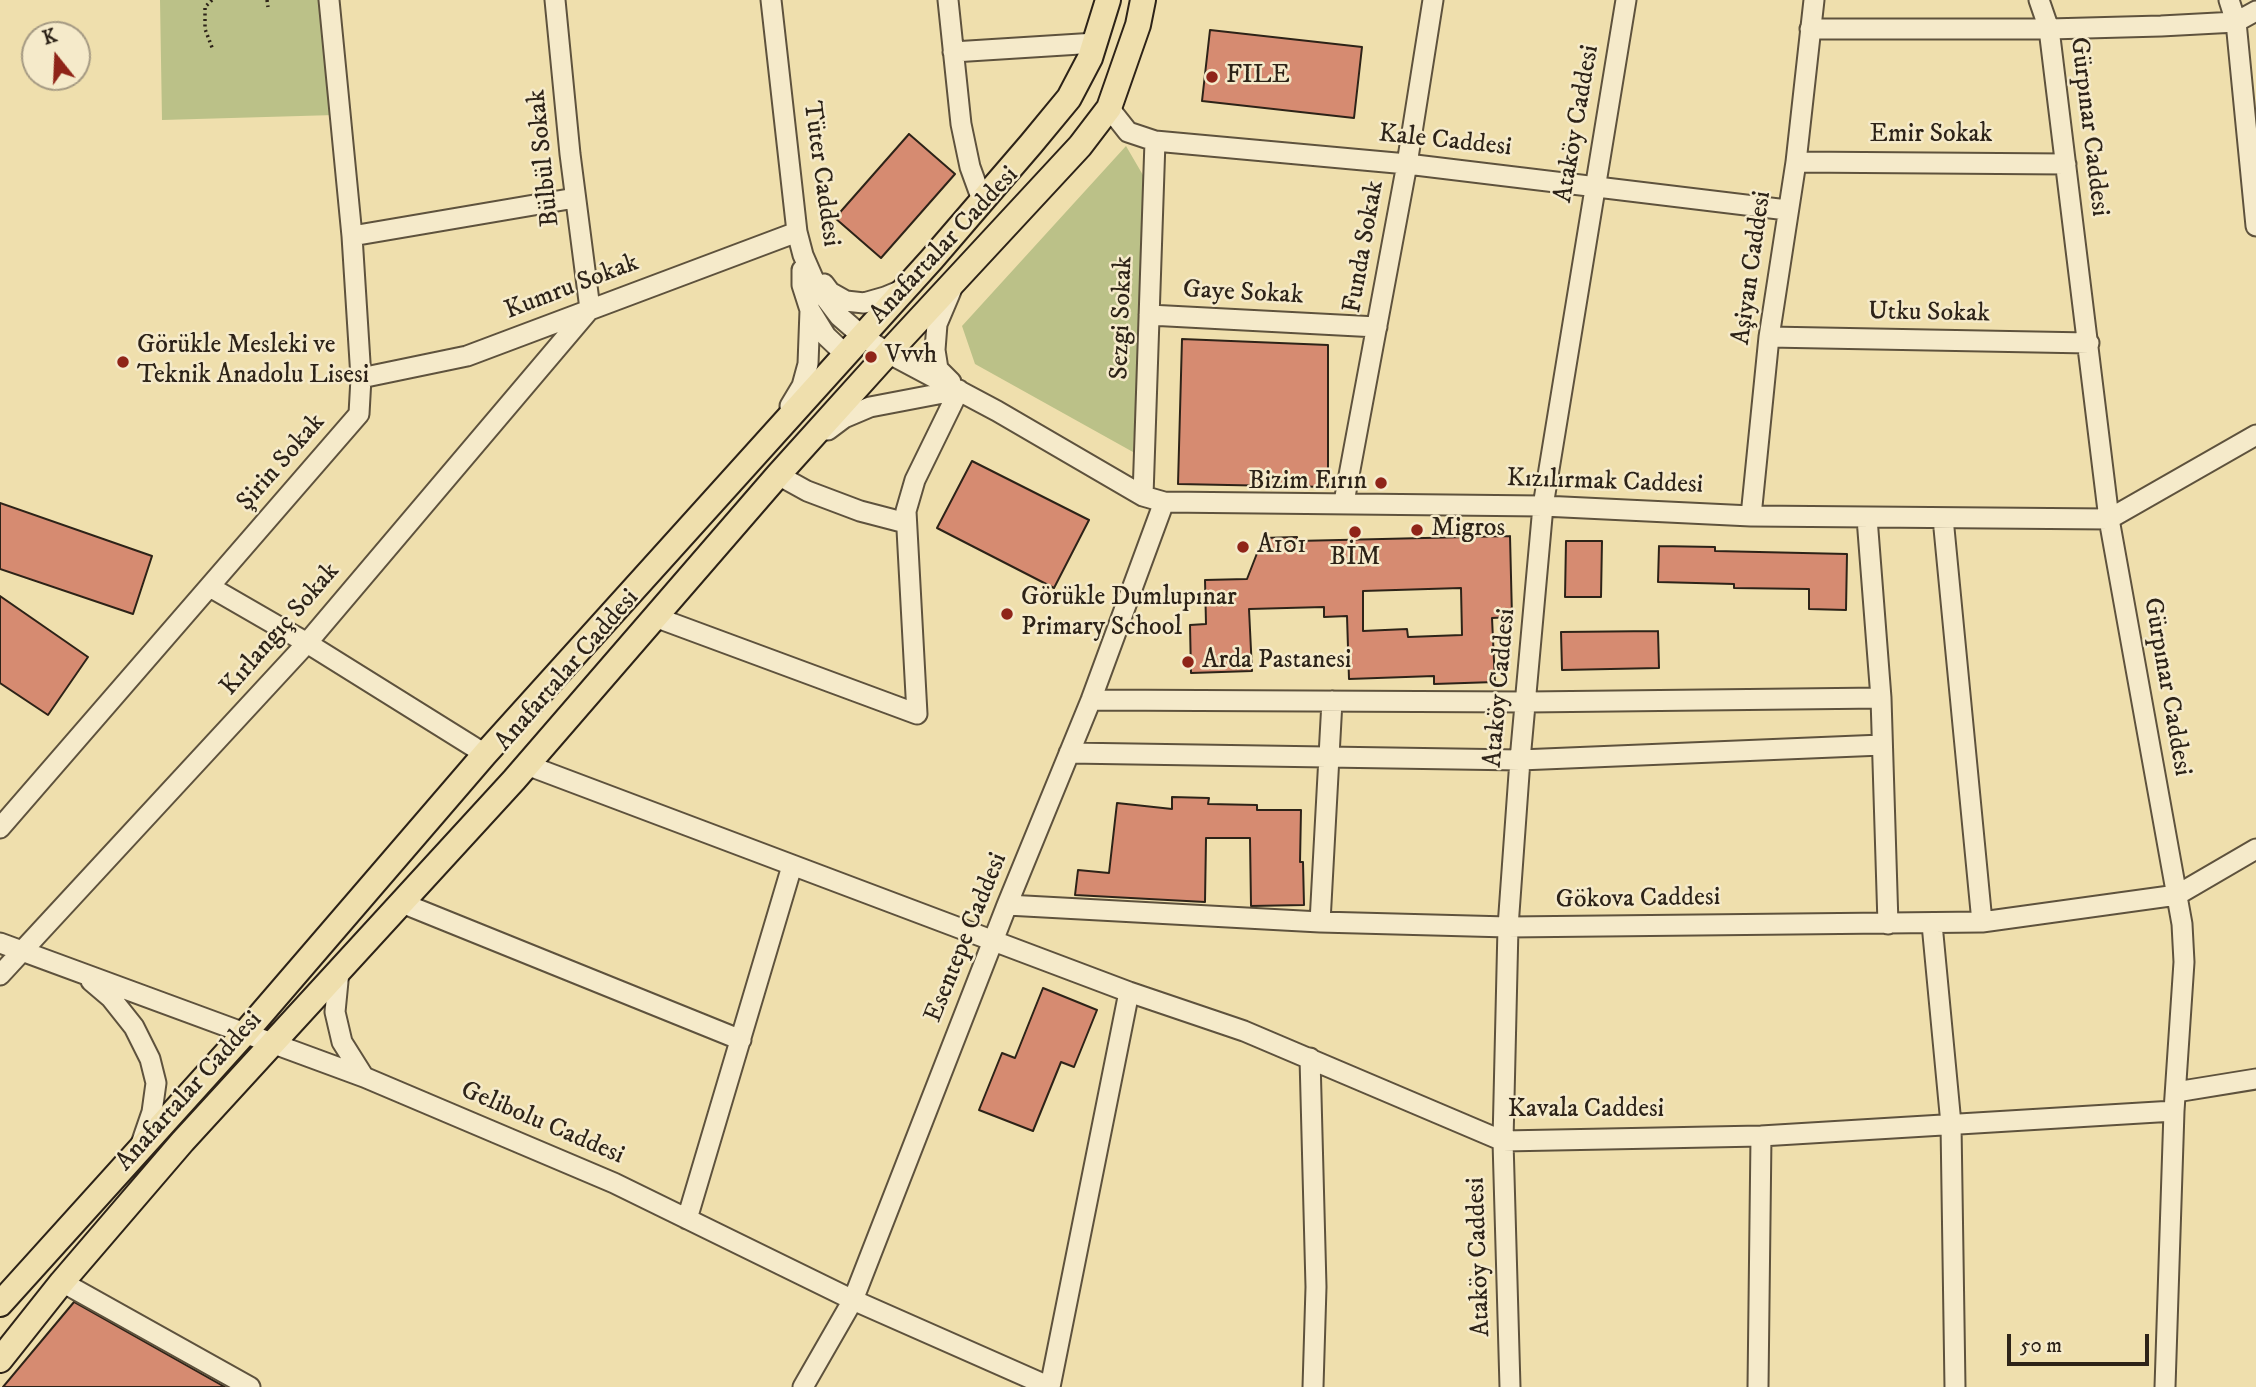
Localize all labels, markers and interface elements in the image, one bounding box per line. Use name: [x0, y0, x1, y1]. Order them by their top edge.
north arrow: [21, 21, 91, 91]
text: K: [40, 24, 60, 50]
street label: Gürpınar Caddesi: [2062, 36, 2114, 218]
street label: Ataköy Caddesi: [1549, 43, 1607, 205]
place label: FILE: [1226, 61, 1290, 93]
marker: FILE: [1204, 69, 1220, 85]
street label: Bülbül Sokak: [522, 88, 568, 228]
street label: Tüter Caddesi: [794, 99, 846, 249]
street label: Kale Caddesi: [1377, 119, 1513, 165]
street label: Emir Sokak: [1870, 120, 1992, 152]
street label: Anafartalar Caddesi: [864, 161, 1026, 331]
street label: Funda Sokak: [1338, 178, 1392, 316]
street label: Aşiyan Caddesi: [1727, 189, 1779, 347]
street label: Kumru Sokak: [501, 248, 643, 328]
street label: Sezgi Sokak: [1105, 256, 1141, 380]
street label: Gaye Sokak: [1182, 275, 1304, 313]
street label: Utku Sokak: [1868, 297, 1990, 331]
place label: Görükle Mesleki ve Teknik Anadolu Lisesi: [137, 331, 369, 392]
place label: Vvvh: [885, 341, 937, 373]
marker: Vvvh: [863, 349, 879, 365]
marker: Görükle Mesleki ve Teknik Anadolu Lisesi: [115, 354, 131, 370]
street label: Şirin Sokak: [231, 408, 333, 518]
street label: Kızılırmak Caddesi: [1506, 464, 1704, 502]
place label: Bizim Fırın: [1248, 467, 1367, 499]
marker: Bizim Fırın: [1373, 475, 1389, 491]
place label: Migros: [1431, 514, 1505, 546]
marker: Migros: [1409, 522, 1425, 538]
marker: BİM: [1347, 524, 1363, 540]
place label: A101: [1257, 531, 1306, 563]
marker: A101: [1235, 539, 1251, 555]
place label: BİM: [1330, 543, 1380, 575]
street label: Kırlangıç Sokak: [215, 557, 347, 703]
place label: Görükle Dumlupınar Primary School: [1021, 583, 1237, 644]
street label: Anafartalar Caddesi: [489, 584, 647, 758]
street label: Gürpınar Caddesi: [2135, 595, 2197, 779]
marker: Görükle Dumlupınar Primary School: [999, 606, 1015, 622]
street label: Ataköy Caddesi: [1479, 607, 1523, 769]
place label: Arda Pastanesi: [1202, 646, 1352, 678]
marker: Arda Pastanesi: [1180, 654, 1196, 670]
street label: Esentepe Caddesi: [919, 849, 1015, 1027]
street label: Gökova Caddesi: [1555, 883, 1721, 917]
street label: Anafartalar Caddesi: [110, 1006, 270, 1178]
street label: Gelibolu Caddesi: [456, 1076, 628, 1172]
street label: Kavala Caddesi: [1508, 1095, 1664, 1127]
street label: Ataköy Caddesi: [1462, 1177, 1498, 1337]
scale bar: [2011, 1320, 2153, 1364]
text: 50 m: [2020, 1333, 2062, 1359]

